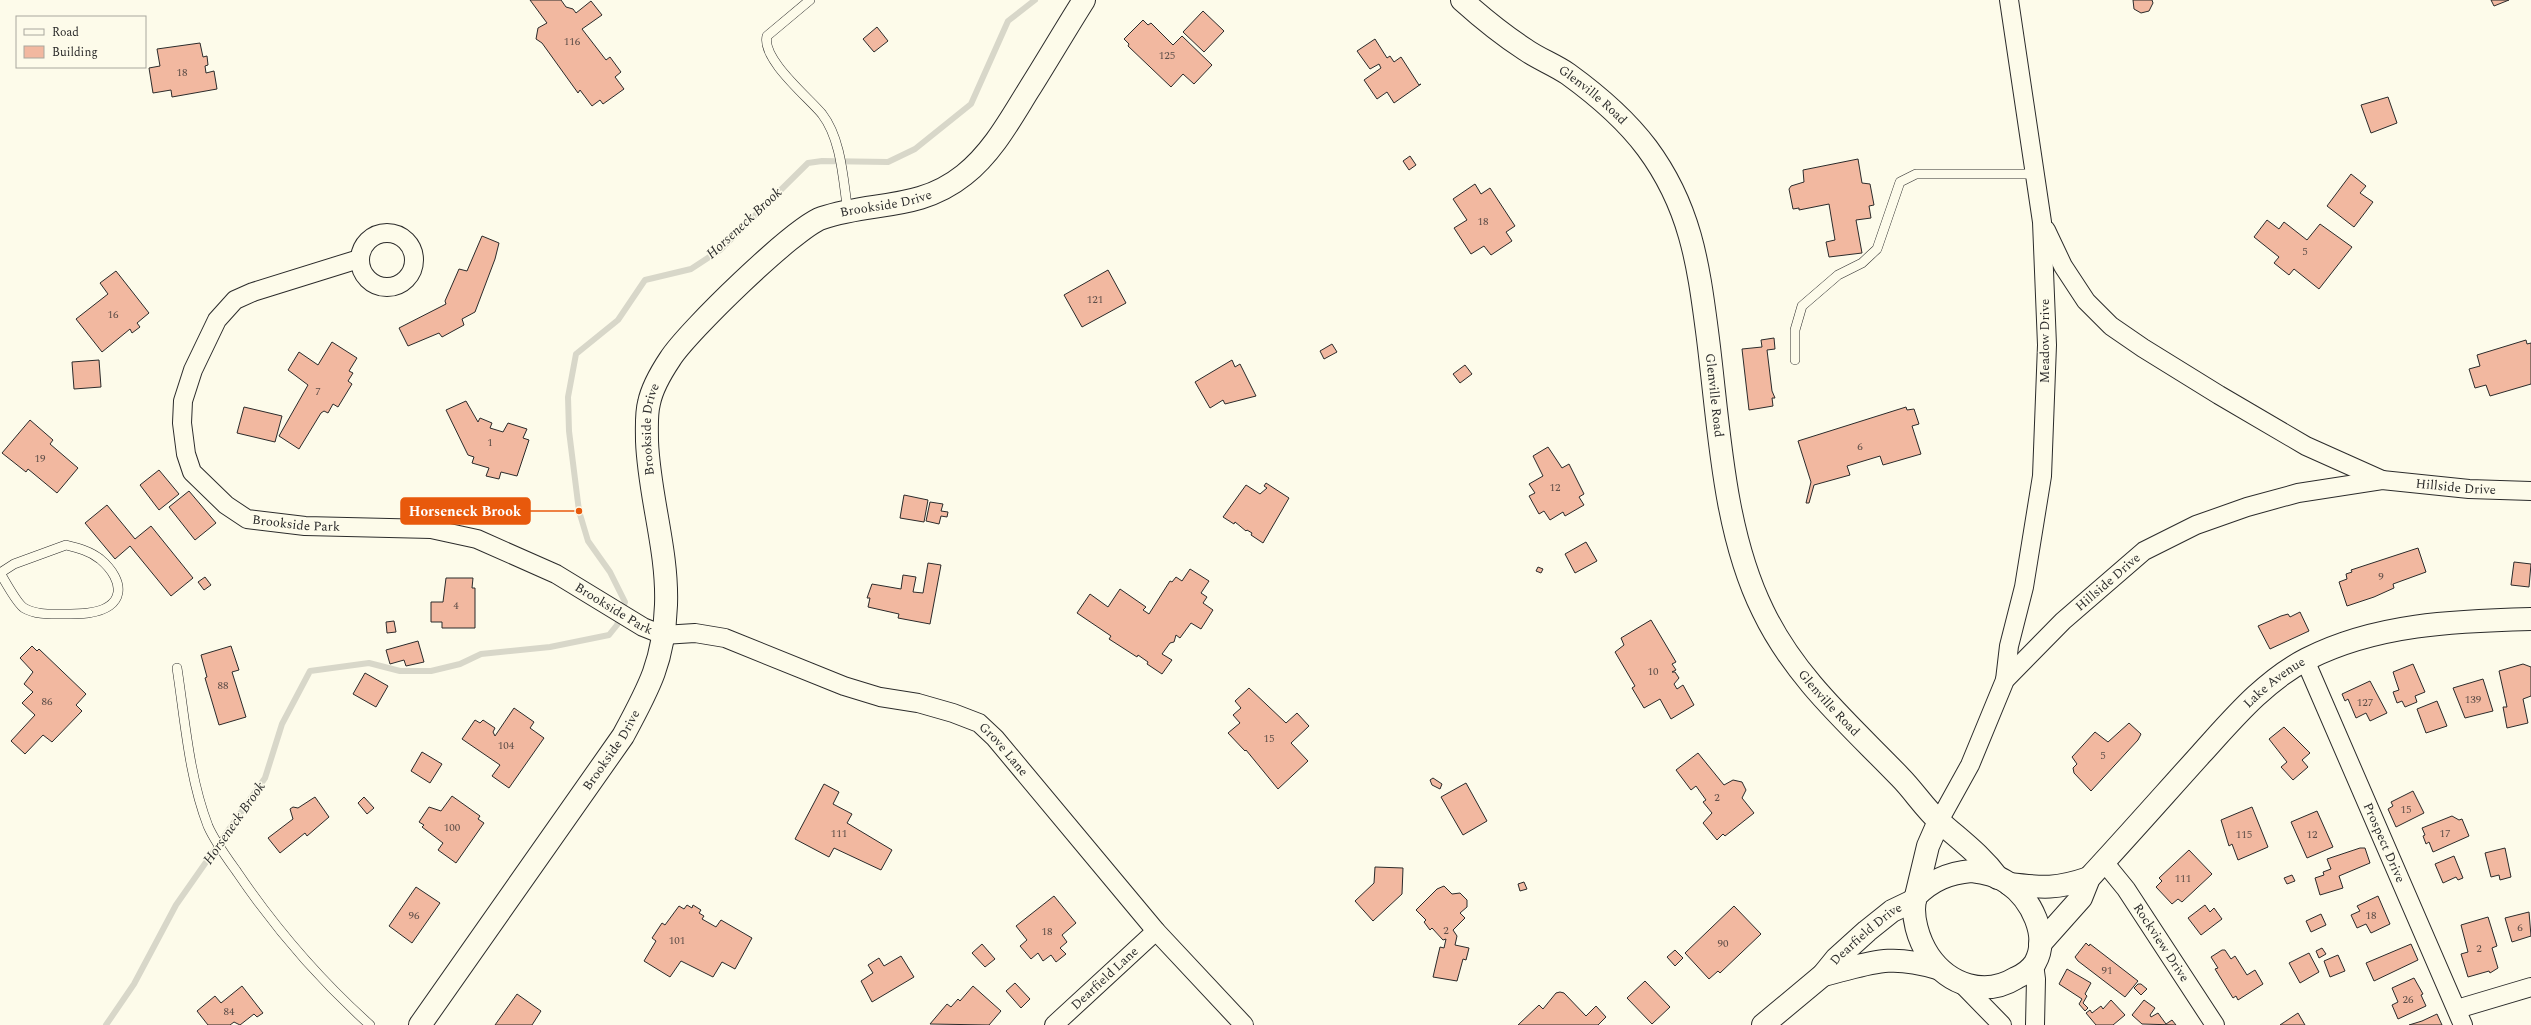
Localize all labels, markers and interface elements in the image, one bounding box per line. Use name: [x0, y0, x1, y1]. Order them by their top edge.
legend: [16, 16, 146, 68]
text: Road: [52, 23, 79, 42]
house number: 116: [564, 33, 581, 50]
text: Building: [52, 43, 98, 62]
house number: 125: [1159, 47, 1175, 64]
street label: Glenville Road: [1554, 60, 1632, 129]
house number: 18: [177, 64, 188, 81]
water label: Horseneck Brook: [701, 182, 787, 264]
street label: Brookside Drive: [838, 185, 935, 223]
house number: 18: [1478, 213, 1489, 230]
house number: 5: [2302, 243, 2308, 260]
house number: 121: [1087, 291, 1103, 308]
street label: Meadow Drive: [2035, 299, 2055, 383]
house number: 16: [108, 306, 119, 323]
street label: Glenville Road: [1700, 352, 1729, 438]
street label: Brookside Drive: [637, 380, 665, 477]
house number: 7: [315, 383, 321, 400]
house number: 1: [487, 434, 493, 451]
house number: 6: [1857, 438, 1863, 455]
house number: 19: [35, 450, 46, 467]
street label: Hillside Drive: [2415, 474, 2496, 500]
house number: 12: [1550, 479, 1561, 496]
callout: Horseneck Brook: [401, 498, 530, 524]
text: Horseneck Brook: [409, 501, 522, 522]
street label: Brookside Park: [251, 510, 340, 537]
street label: Hillside Drive: [2071, 548, 2145, 616]
house number: 9: [2378, 568, 2384, 585]
street label: Brookside Park: [571, 578, 656, 640]
house number: 4: [453, 597, 459, 614]
street label: Lake Avenue: [2239, 652, 2309, 713]
house number: 10: [1648, 663, 1659, 680]
street label: Glenville Road: [1793, 665, 1865, 741]
house number: 88: [218, 677, 229, 694]
house number: 139: [2465, 691, 2482, 708]
house number: 86: [42, 693, 53, 710]
house number: 127: [2357, 694, 2374, 711]
street label: Brookside Drive: [578, 706, 645, 795]
street label: Grove Lane: [974, 718, 1033, 781]
house number: 15: [1264, 730, 1275, 747]
house number: 104: [498, 737, 515, 754]
house number: 5: [2100, 747, 2106, 764]
water label: Horseneck Brook: [198, 777, 271, 869]
house number: 2: [1714, 789, 1720, 806]
street label: Prospect Drive: [2358, 799, 2410, 886]
house number: 15: [2401, 801, 2412, 818]
house number: 100: [444, 819, 461, 836]
house number: 111: [831, 825, 847, 842]
house number: 17: [2440, 825, 2451, 842]
house number: 115: [2236, 826, 2252, 843]
house number: 12: [2307, 826, 2318, 843]
house number: 111: [2175, 870, 2191, 887]
street label: Dearfield Drive: [1825, 898, 1905, 969]
street label: Rockview Drive: [2128, 899, 2194, 986]
house number: 96: [409, 907, 420, 924]
house number: 18: [2366, 907, 2377, 924]
house number: 6: [2517, 919, 2523, 936]
house number: 2: [1443, 922, 1449, 939]
house number: 18: [1042, 923, 1053, 940]
house number: 101: [669, 932, 685, 949]
house number: 90: [1718, 935, 1729, 952]
house number: 2: [2476, 940, 2482, 957]
street label: Dearfield Lane: [1066, 942, 1143, 1015]
house number: 91: [2102, 962, 2113, 979]
house number: 26: [2403, 991, 2414, 1008]
house number: 84: [224, 1003, 235, 1020]

